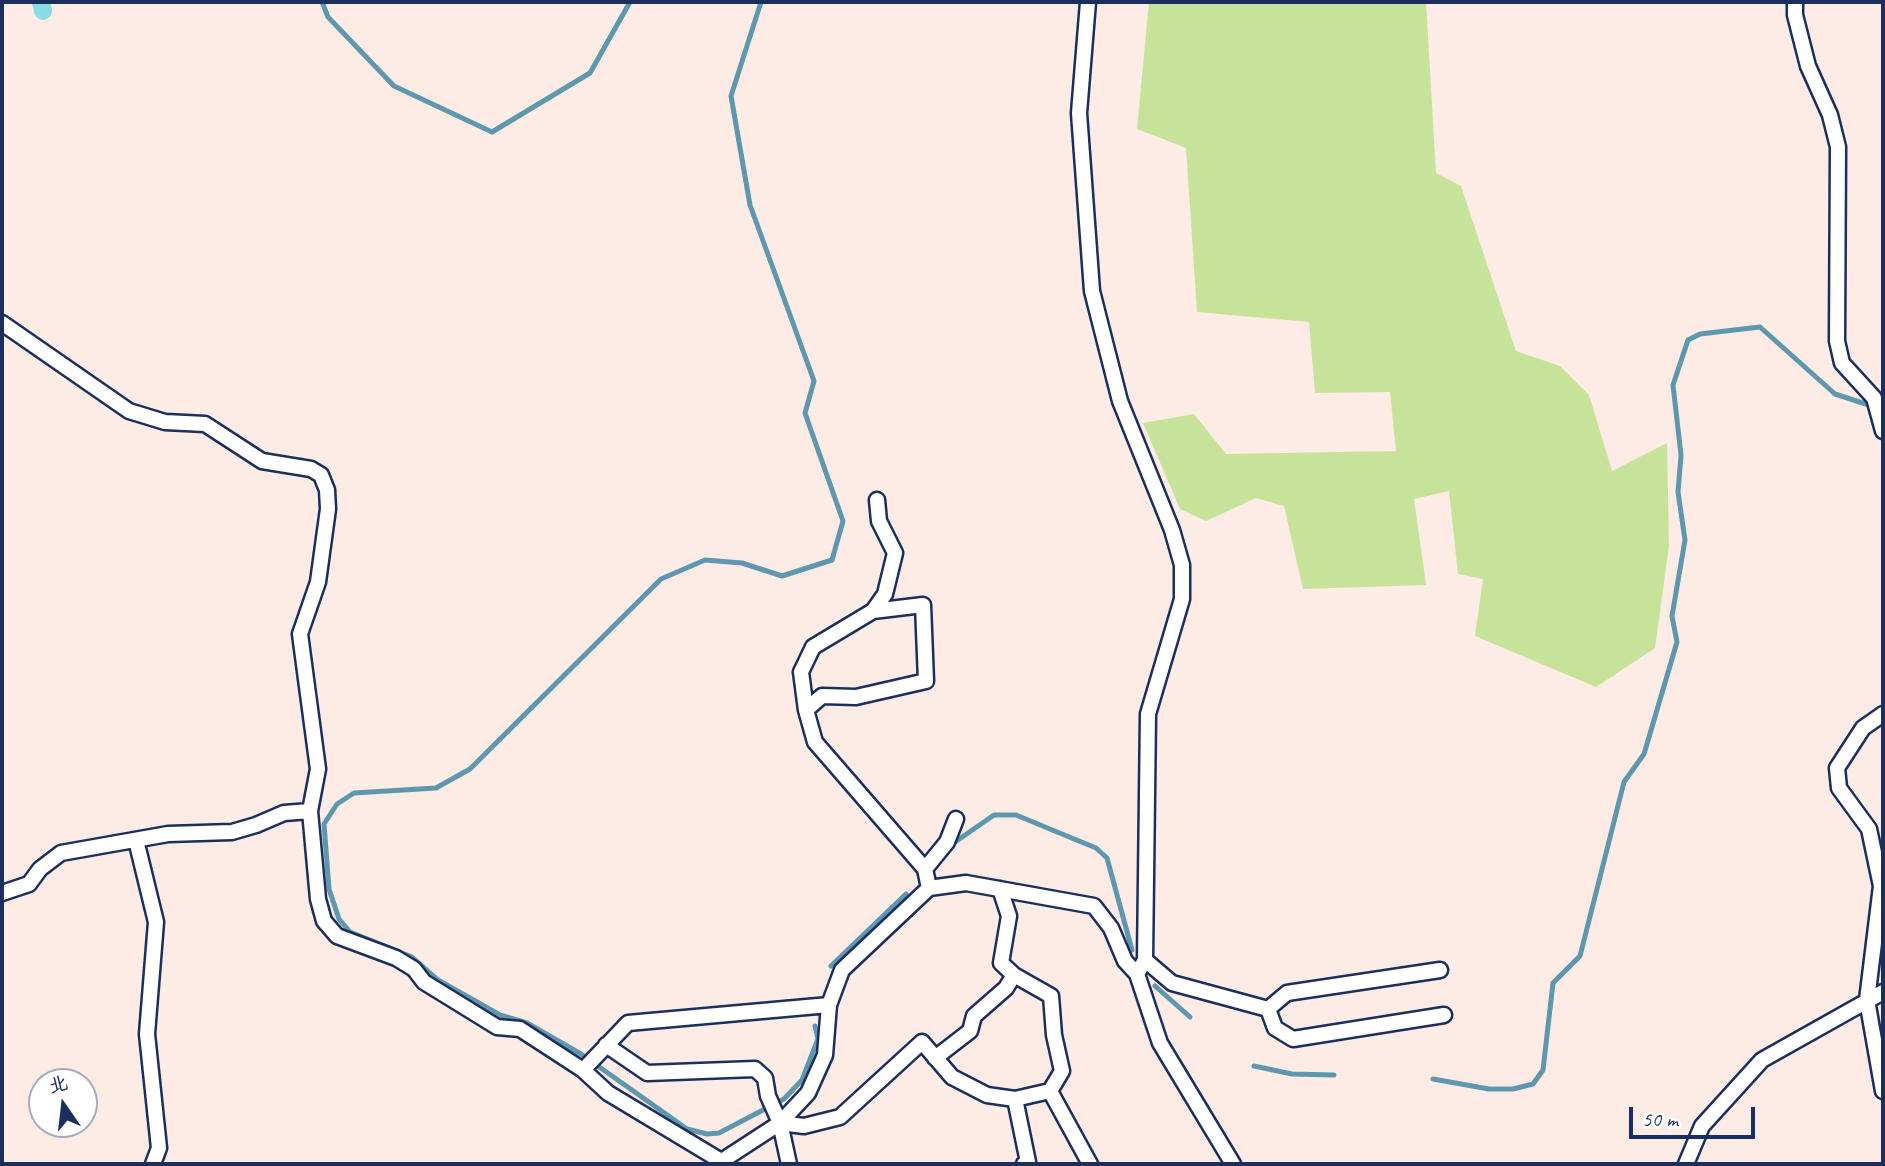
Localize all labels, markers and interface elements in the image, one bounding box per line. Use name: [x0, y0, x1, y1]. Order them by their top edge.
north arrow: [28, 1068, 98, 1138]
text: 北: [46, 1071, 71, 1099]
scale bar: [1633, 1092, 1759, 1136]
text: 50 m: [1642, 1106, 1678, 1132]

